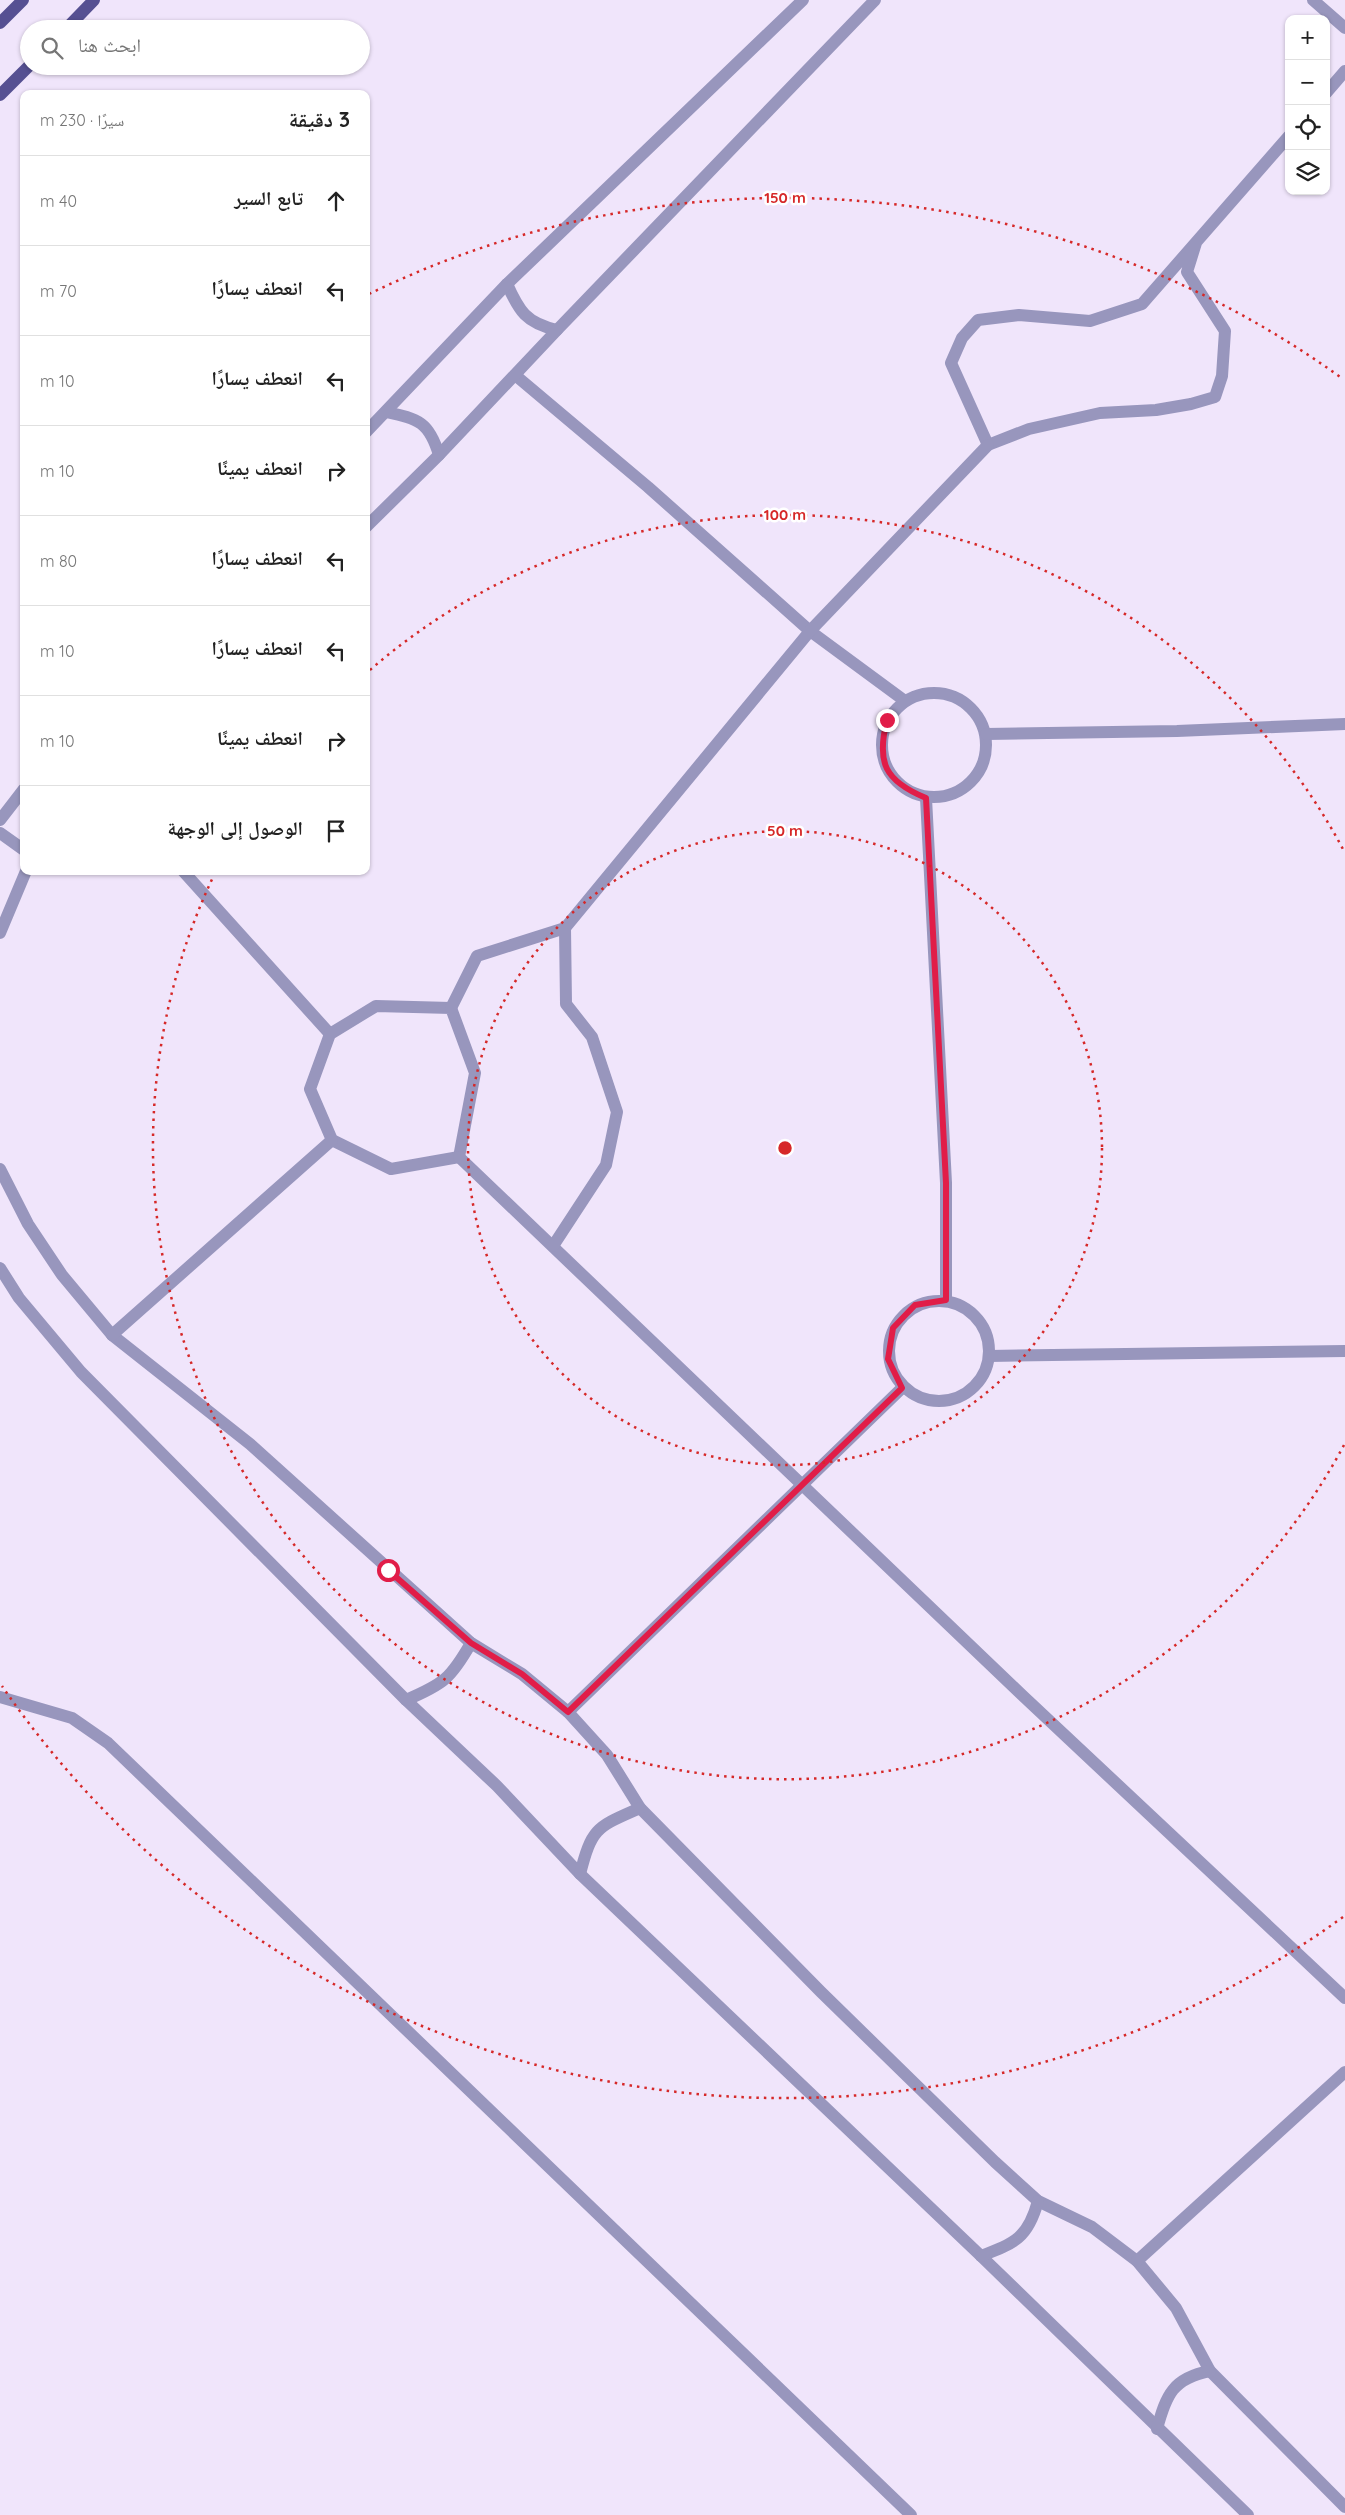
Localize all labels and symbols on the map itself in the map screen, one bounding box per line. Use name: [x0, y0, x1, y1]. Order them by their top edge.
text: 150 m: [764, 188, 806, 207]
text: 100 m: [764, 505, 806, 524]
route end: [876, 709, 899, 732]
text: 50 m: [767, 821, 803, 840]
centre of rings: [776, 1139, 794, 1157]
route start: [377, 1559, 400, 1582]

